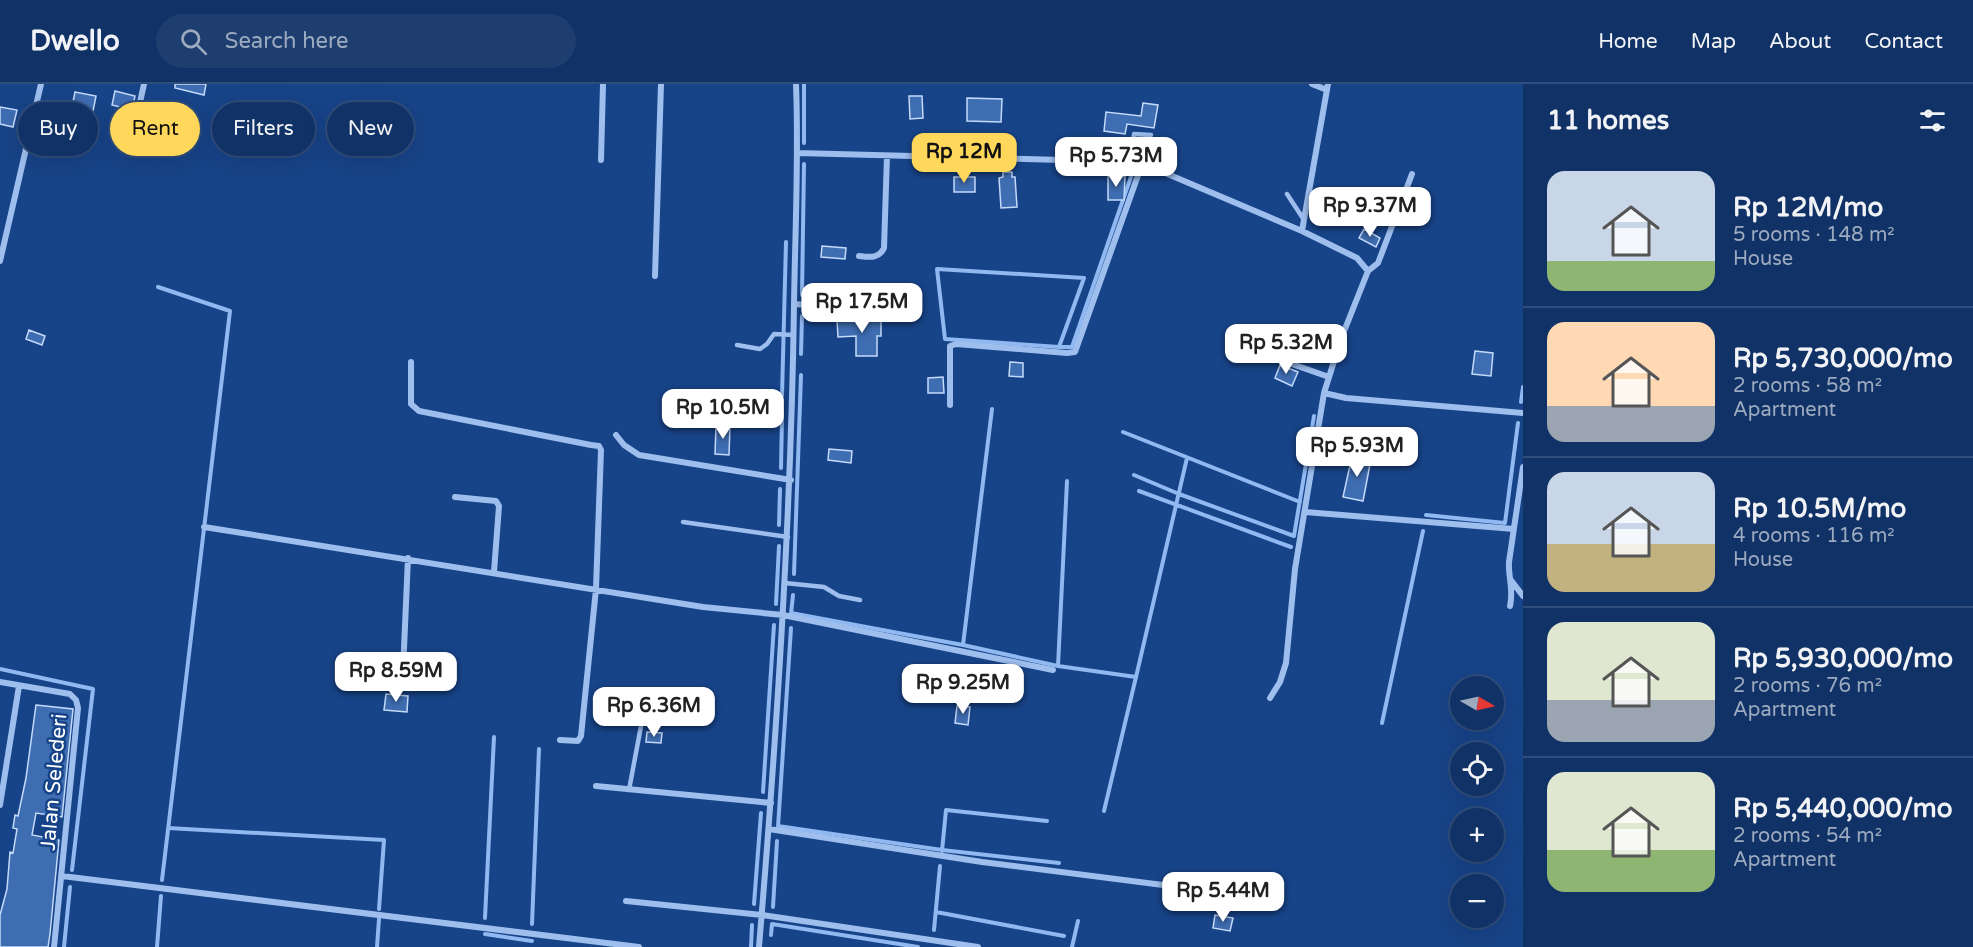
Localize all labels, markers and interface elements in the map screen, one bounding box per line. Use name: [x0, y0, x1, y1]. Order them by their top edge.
search box: [156, 14, 576, 68]
text: Dwello: [30, 24, 120, 58]
icon: search: [177, 25, 210, 58]
text: Search here: [225, 28, 349, 54]
text: Home: [1598, 29, 1658, 54]
text: Map: [1691, 29, 1736, 54]
text: About: [1769, 29, 1831, 54]
text: Contact: [1864, 29, 1943, 54]
chip: Buy: [18, 102, 98, 156]
chip: Rent: [110, 102, 200, 156]
chip: Filters: [212, 102, 315, 156]
chip: New: [327, 102, 414, 156]
icon: filters: [1916, 104, 1949, 137]
text: 11 homes: [1547, 105, 1669, 136]
pin: Rp 12M: [915, 133, 1013, 184]
pin: Rp 5.73M: [1054, 137, 1178, 188]
text: Rp 12M: [926, 140, 1002, 164]
text: Rp 5.73M: [1069, 144, 1163, 168]
pin: Rp 9.37M: [1308, 187, 1432, 238]
text: Rp 12M/mo: [1733, 192, 1883, 223]
text: Rp 9.37M: [1323, 194, 1417, 218]
icon: home: [1595, 195, 1667, 267]
text: 5 rooms · 148 m²: [1733, 223, 1895, 247]
text: House: [1733, 247, 1793, 271]
pin: Rp 17.5M: [800, 283, 924, 334]
text: Rp 17.5M: [815, 290, 909, 314]
pin: Rp 5.32M: [1224, 324, 1348, 375]
text: Rp 5.32M: [1239, 331, 1333, 355]
text: Rp 5,730,000/mo: [1733, 343, 1953, 374]
icon: home: [1595, 346, 1667, 418]
text: 2 rooms · 58 m²: [1733, 374, 1882, 398]
pin: Rp 10.5M: [661, 389, 785, 440]
text: Rp 10.5M: [676, 396, 770, 420]
text: Apartment: [1733, 398, 1836, 422]
pin: Rp 5.93M: [1295, 427, 1419, 478]
text: Rp 5.93M: [1310, 434, 1404, 458]
text: Rp 10.5M/mo: [1733, 493, 1906, 524]
icon: home: [1595, 496, 1667, 568]
text: 4 rooms · 116 m²: [1733, 524, 1895, 548]
text: House: [1733, 548, 1793, 572]
text: Rp 5,930,000/mo: [1733, 643, 1953, 674]
icon: home: [1595, 646, 1667, 718]
pin: Rp 8.59M: [334, 652, 458, 703]
text: Rp 8.59M: [349, 659, 443, 683]
pin: Rp 9.25M: [901, 664, 1025, 715]
text: Rp 9.25M: [916, 671, 1010, 695]
text: 2 rooms · 76 m²: [1733, 674, 1882, 698]
north arrow: [1450, 676, 1504, 730]
map controls: [1450, 676, 1504, 928]
pin: Rp 6.36M: [592, 687, 716, 738]
text: Rp 6.36M: [607, 694, 701, 718]
text: Apartment: [1733, 698, 1836, 722]
street label: Jalan Selederi: [36, 713, 72, 851]
button: locate: [1450, 742, 1504, 796]
text: Rp 5,440,000/mo: [1733, 793, 1953, 824]
icon: home: [1595, 796, 1667, 868]
button: +: [1450, 808, 1504, 862]
text: 2 rooms · 54 m²: [1733, 824, 1882, 848]
text: Apartment: [1733, 848, 1836, 872]
pin: Rp 5.44M: [1161, 872, 1285, 923]
button: −: [1450, 874, 1504, 928]
text: Rp 5.44M: [1176, 879, 1270, 903]

